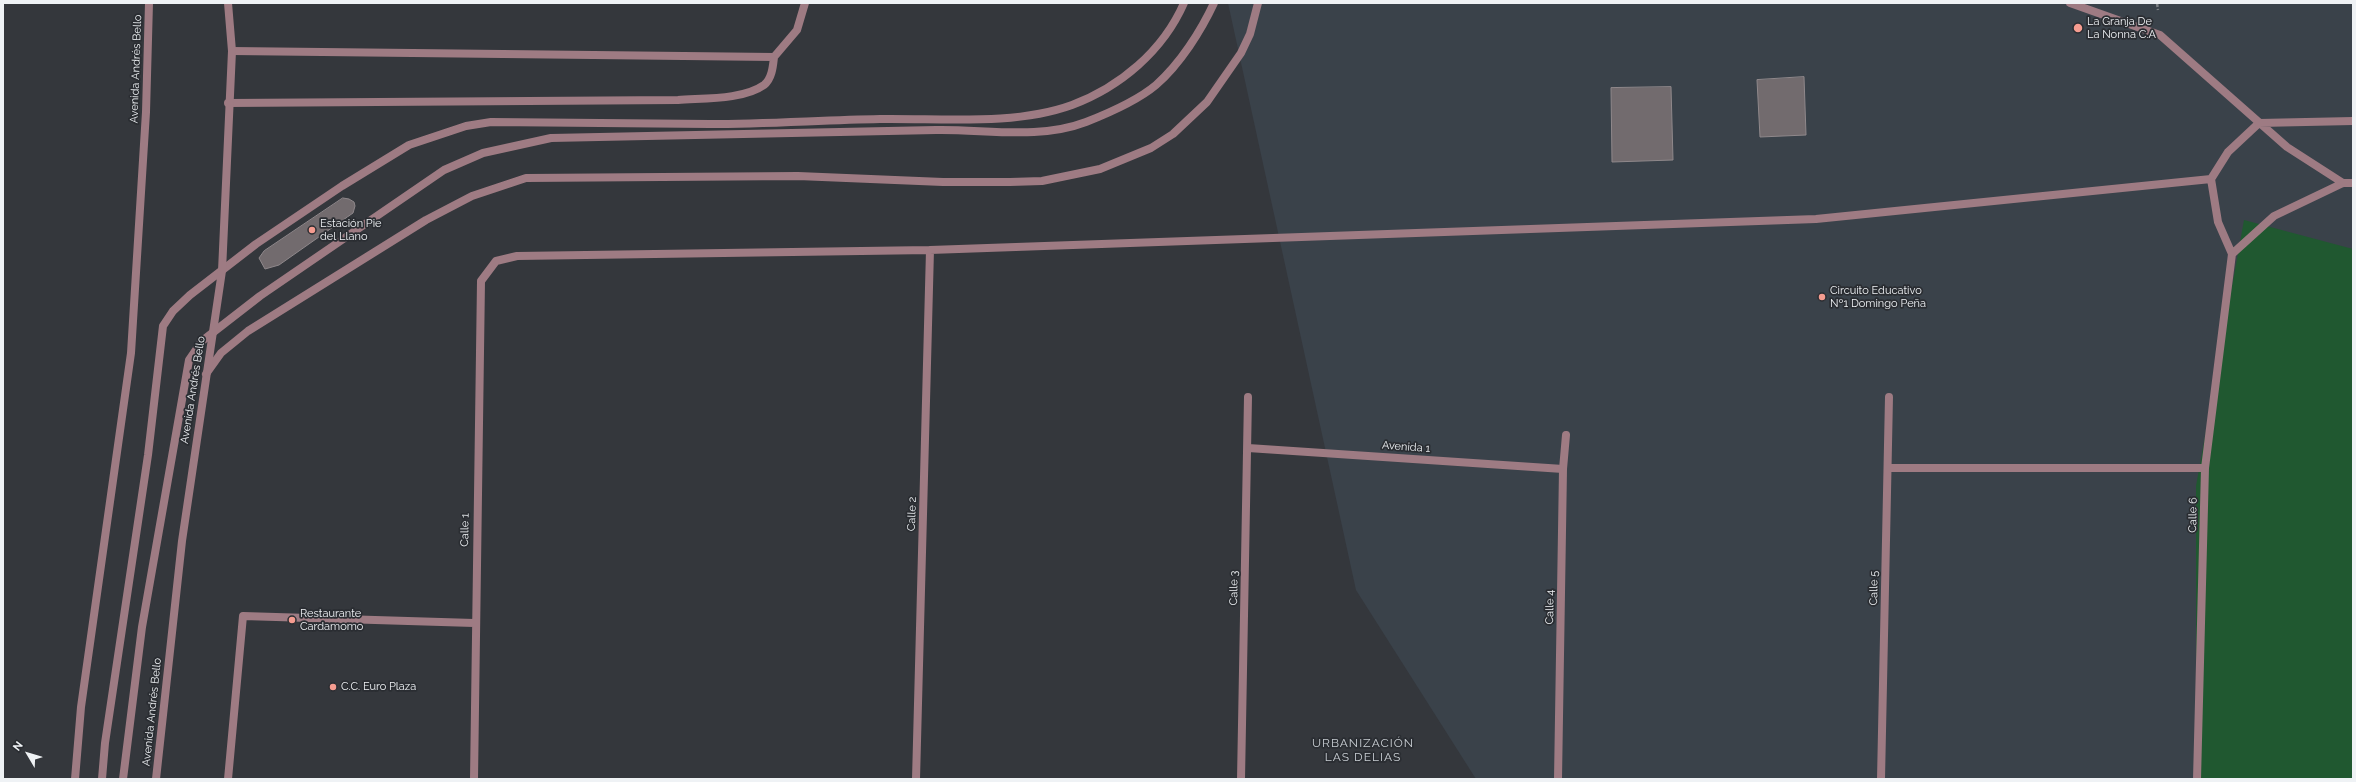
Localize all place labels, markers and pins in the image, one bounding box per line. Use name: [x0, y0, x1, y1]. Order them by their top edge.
place label: La Granja De La Nonna C.A: [2087, 15, 2156, 41]
marker: La Granja De La Nonna C.A: [2072, 22, 2084, 34]
place label: Estación Pie del Llano: [320, 217, 382, 243]
marker: Estación Pie del Llano: [307, 225, 317, 235]
place label: Circuito Educativo Nº1 Domingo Peña: [1830, 284, 1926, 310]
marker: Circuito Educativo Nº1 Domingo Peña: [1817, 292, 1827, 302]
place label: Restaurante Cardamomo: [300, 607, 363, 633]
marker: Restaurante Cardamomo: [287, 615, 297, 625]
place label: C.C. Euro Plaza: [341, 680, 416, 694]
marker: C.C. Euro Plaza: [328, 682, 338, 692]

